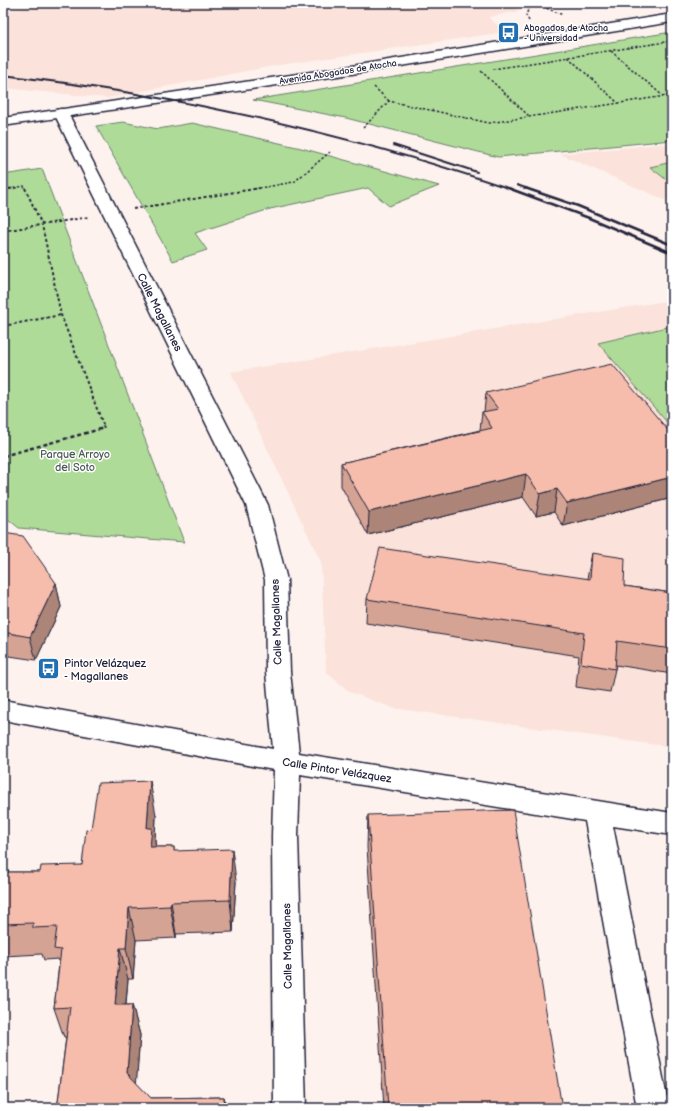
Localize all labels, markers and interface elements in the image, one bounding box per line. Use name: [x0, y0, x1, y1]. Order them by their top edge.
bus stop icon: Abogados de Atocha - Universidad: [496, 20, 522, 46]
place label: Abogados de Atocha - Universidad: [524, 23, 608, 44]
street label: Avenida Abogados de Atocha: [279, 58, 398, 87]
street label: Calle Magallanes: [134, 271, 185, 354]
park label: Parque Arroyo del Soto: [40, 448, 110, 474]
street label: Calle Magallanes: [268, 578, 284, 665]
bus stop icon: Pintor Velázquez - Magallanes: [35, 656, 61, 682]
place label: Pintor Velázquez - Magallanes: [64, 657, 147, 683]
street label: Calle Pintor Velázquez: [281, 755, 393, 786]
street label: Calle Magallanes: [280, 902, 295, 989]

